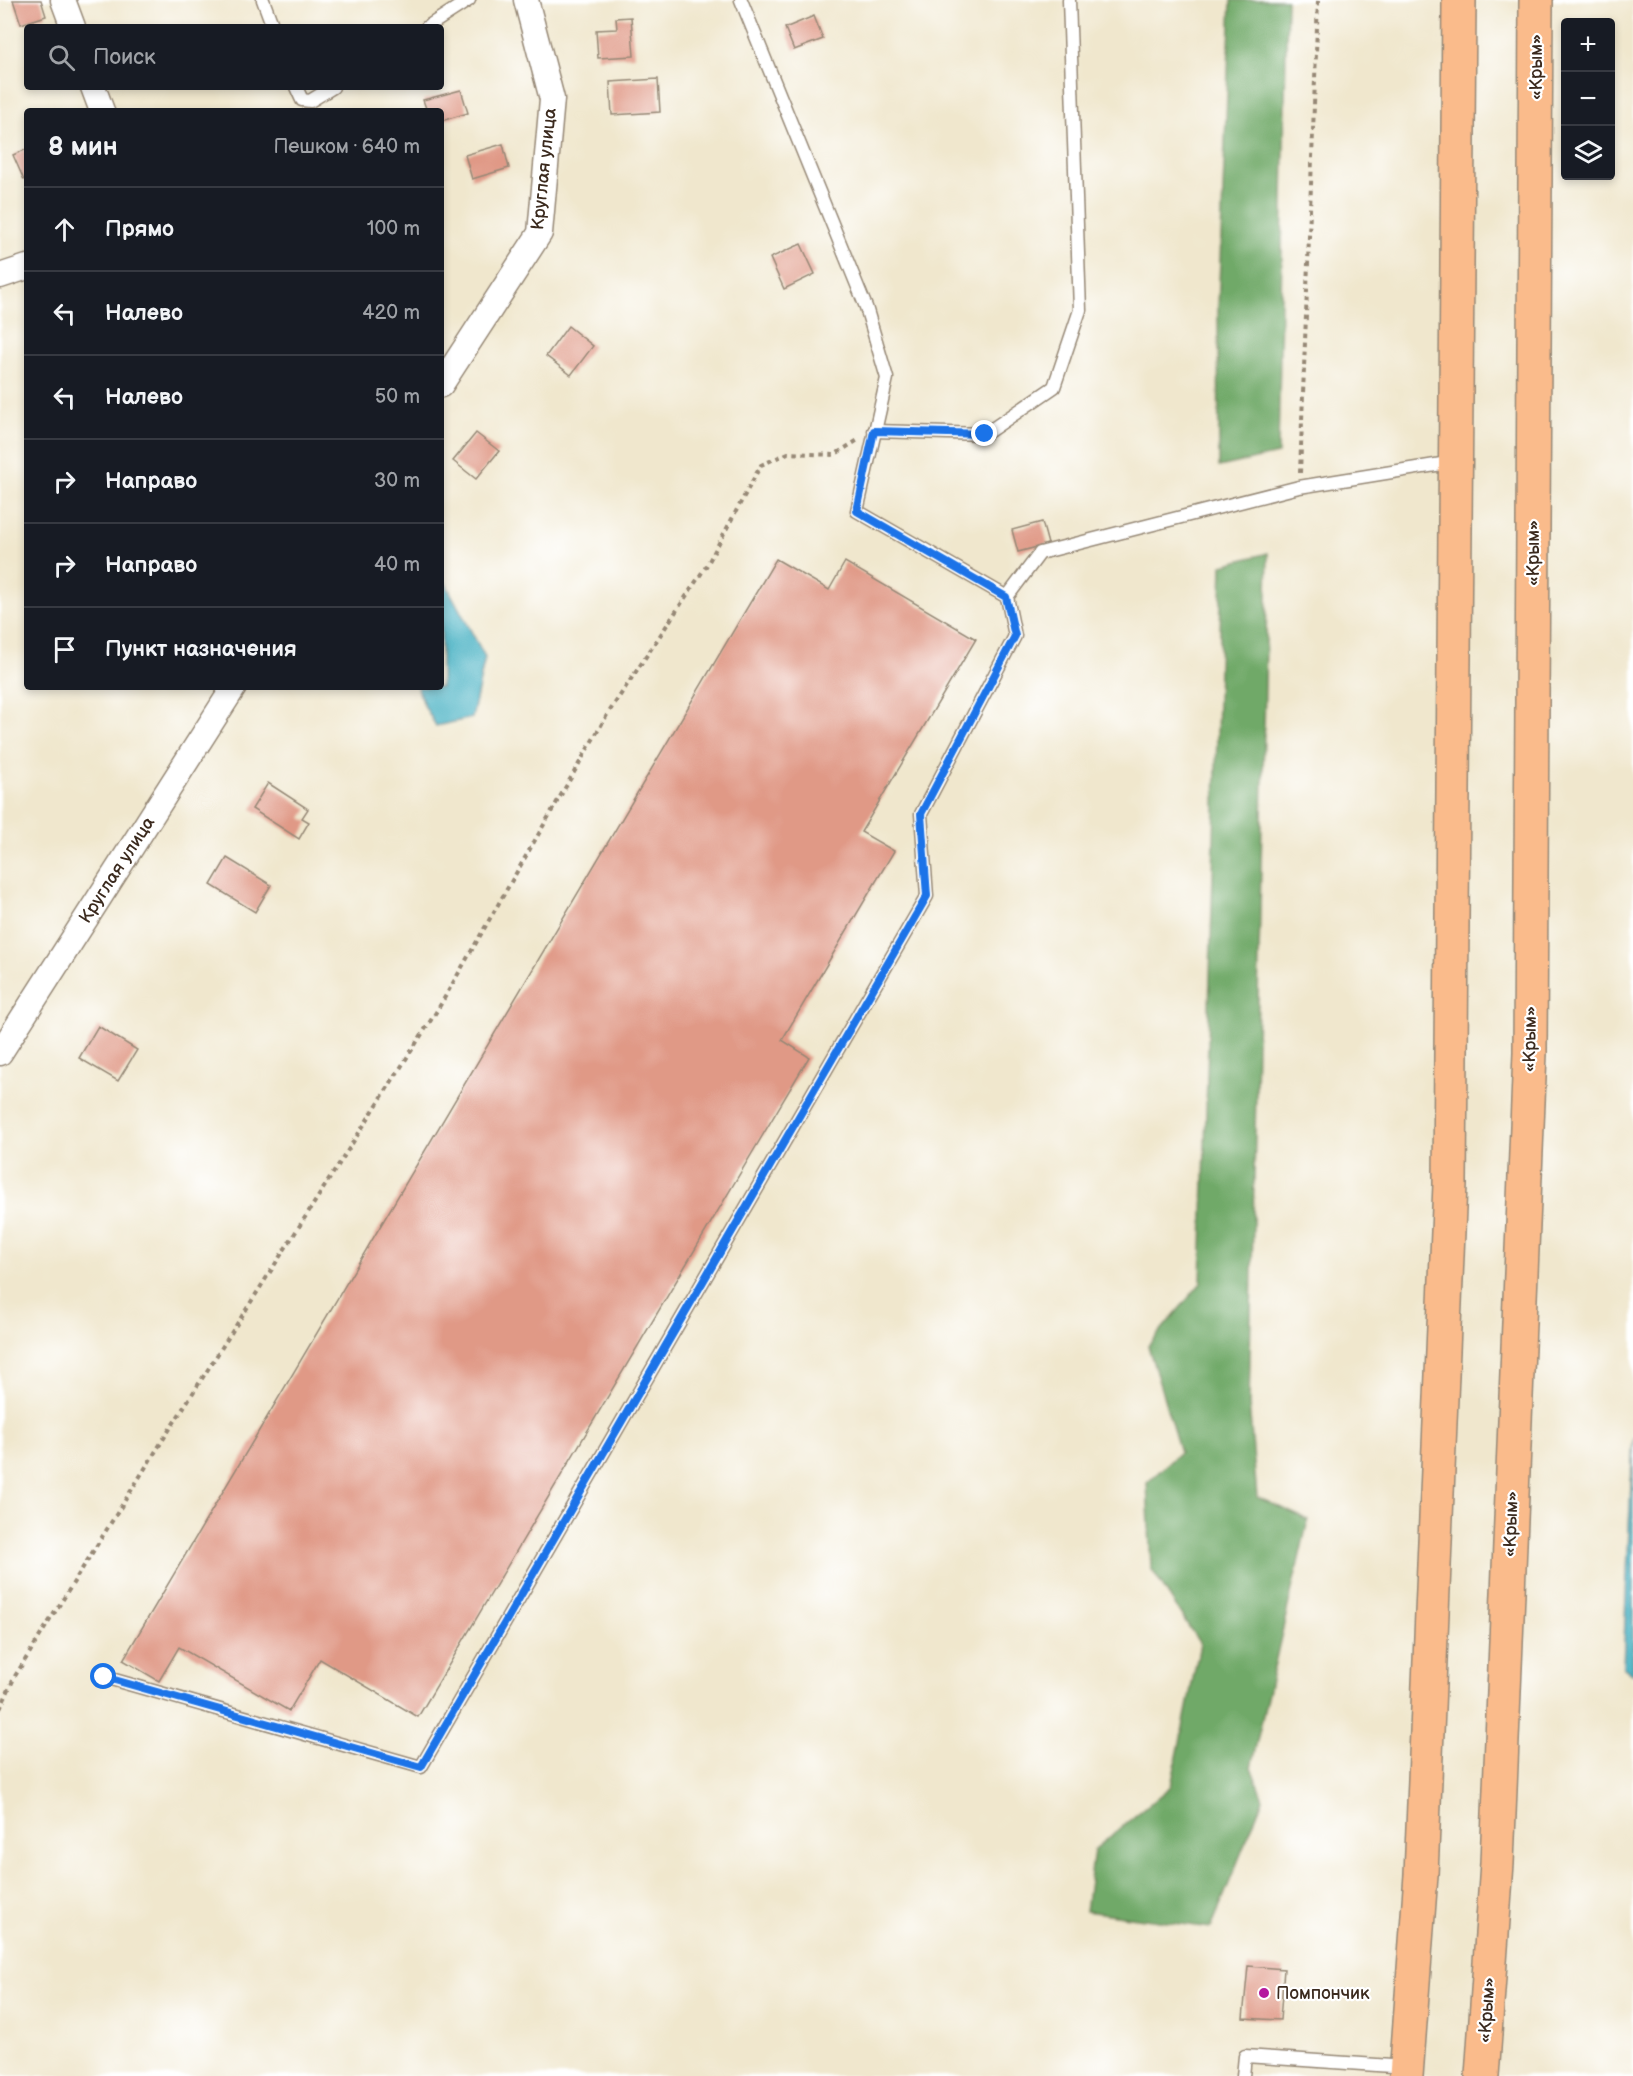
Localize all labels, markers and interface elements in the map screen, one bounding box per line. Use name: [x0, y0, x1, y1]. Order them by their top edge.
map controls: [1561, 18, 1615, 180]
button: +: [1561, 18, 1615, 72]
search box: [24, 24, 444, 90]
street label: «Крым»: [1526, 34, 1547, 100]
icon: search: [45, 41, 78, 74]
text: Поиск: [93, 44, 156, 71]
button: −: [1561, 72, 1615, 126]
street label: Круглая улица: [527, 107, 561, 231]
button: layers: [1561, 126, 1615, 180]
text: 8 мин: [48, 132, 118, 163]
text: Пешком · 640 m: [273, 135, 420, 159]
icon: ahead: [48, 213, 81, 246]
text: Прямо: [105, 216, 174, 243]
text: 100 m: [367, 217, 420, 241]
icon: left: [48, 297, 81, 330]
text: Налево: [105, 300, 183, 327]
text: 420 m: [362, 301, 420, 325]
icon: left: [48, 381, 81, 414]
text: Налево: [105, 384, 183, 411]
text: 50 m: [375, 385, 420, 409]
route end: [971, 420, 997, 446]
icon: right: [48, 465, 81, 498]
text: Направо: [105, 468, 197, 495]
text: 30 m: [374, 469, 420, 493]
street label: «Крым»: [1523, 520, 1544, 586]
icon: right: [48, 549, 81, 582]
text: Направо: [105, 552, 197, 579]
text: 40 m: [374, 553, 420, 577]
icon: arrive: [48, 633, 81, 666]
text: Пункт назначения: [105, 636, 297, 663]
street label: Круглая улица: [75, 813, 159, 927]
street label: «Крым»: [1519, 1006, 1541, 1072]
street label: «Крым»: [1499, 1491, 1523, 1557]
route start: [90, 1663, 116, 1689]
street label: «Крым»: [1474, 1976, 1500, 2044]
place label: Помпончик: [1276, 1983, 1370, 2004]
marker: Помпончик: [1257, 1986, 1271, 2000]

